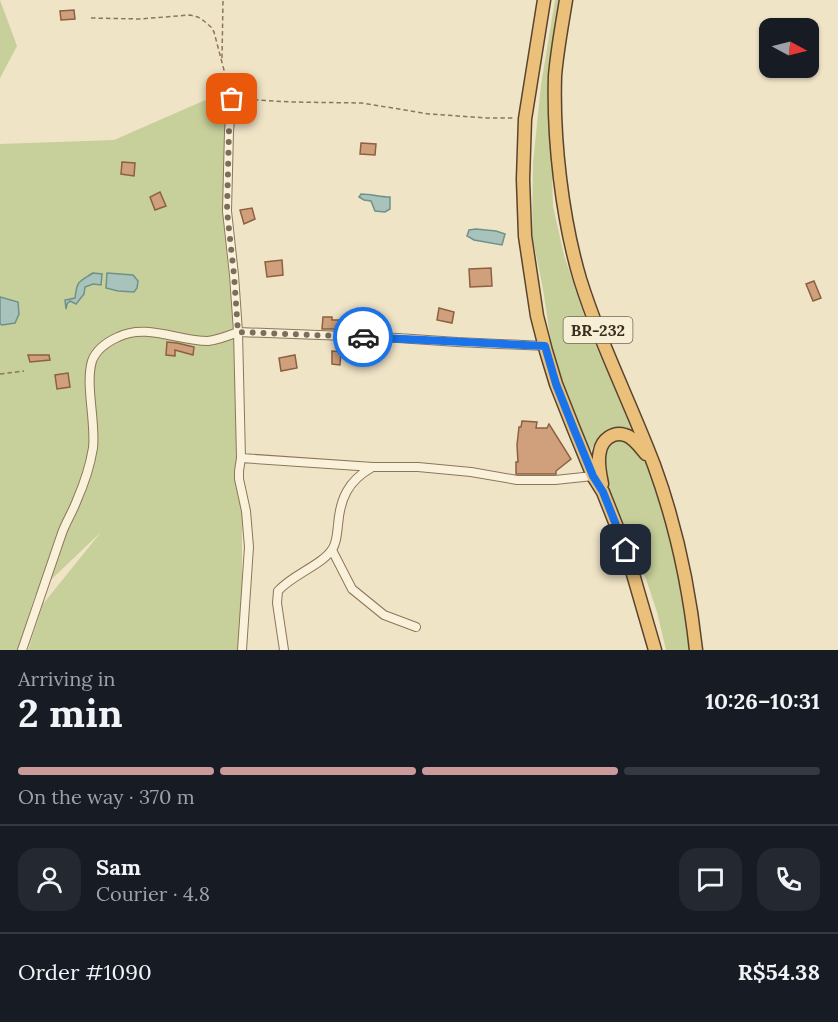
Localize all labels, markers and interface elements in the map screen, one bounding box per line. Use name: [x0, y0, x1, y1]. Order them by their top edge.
north arrow: [759, 18, 819, 78]
map controls: [759, 18, 819, 78]
pin: [206, 73, 257, 124]
icon: bag: [215, 82, 248, 115]
courier: [333, 307, 393, 367]
road number: BR-232: [564, 317, 632, 343]
icon: car: [347, 321, 380, 354]
pin: [600, 524, 651, 575]
icon: home: [609, 533, 642, 566]
text: Arriving in: [18, 666, 115, 691]
text: 10:26–10:31: [705, 687, 820, 715]
text: 2 min: [18, 688, 123, 738]
text: On the way · 370 m: [18, 784, 195, 809]
button: person: [18, 848, 81, 911]
button: chat: [679, 848, 742, 911]
button: phone: [757, 848, 820, 911]
text: Sam: [96, 853, 141, 881]
text: Courier · 4.8: [96, 881, 210, 906]
text: Order #1090: [18, 958, 152, 986]
text: R$54.38: [738, 958, 820, 986]

